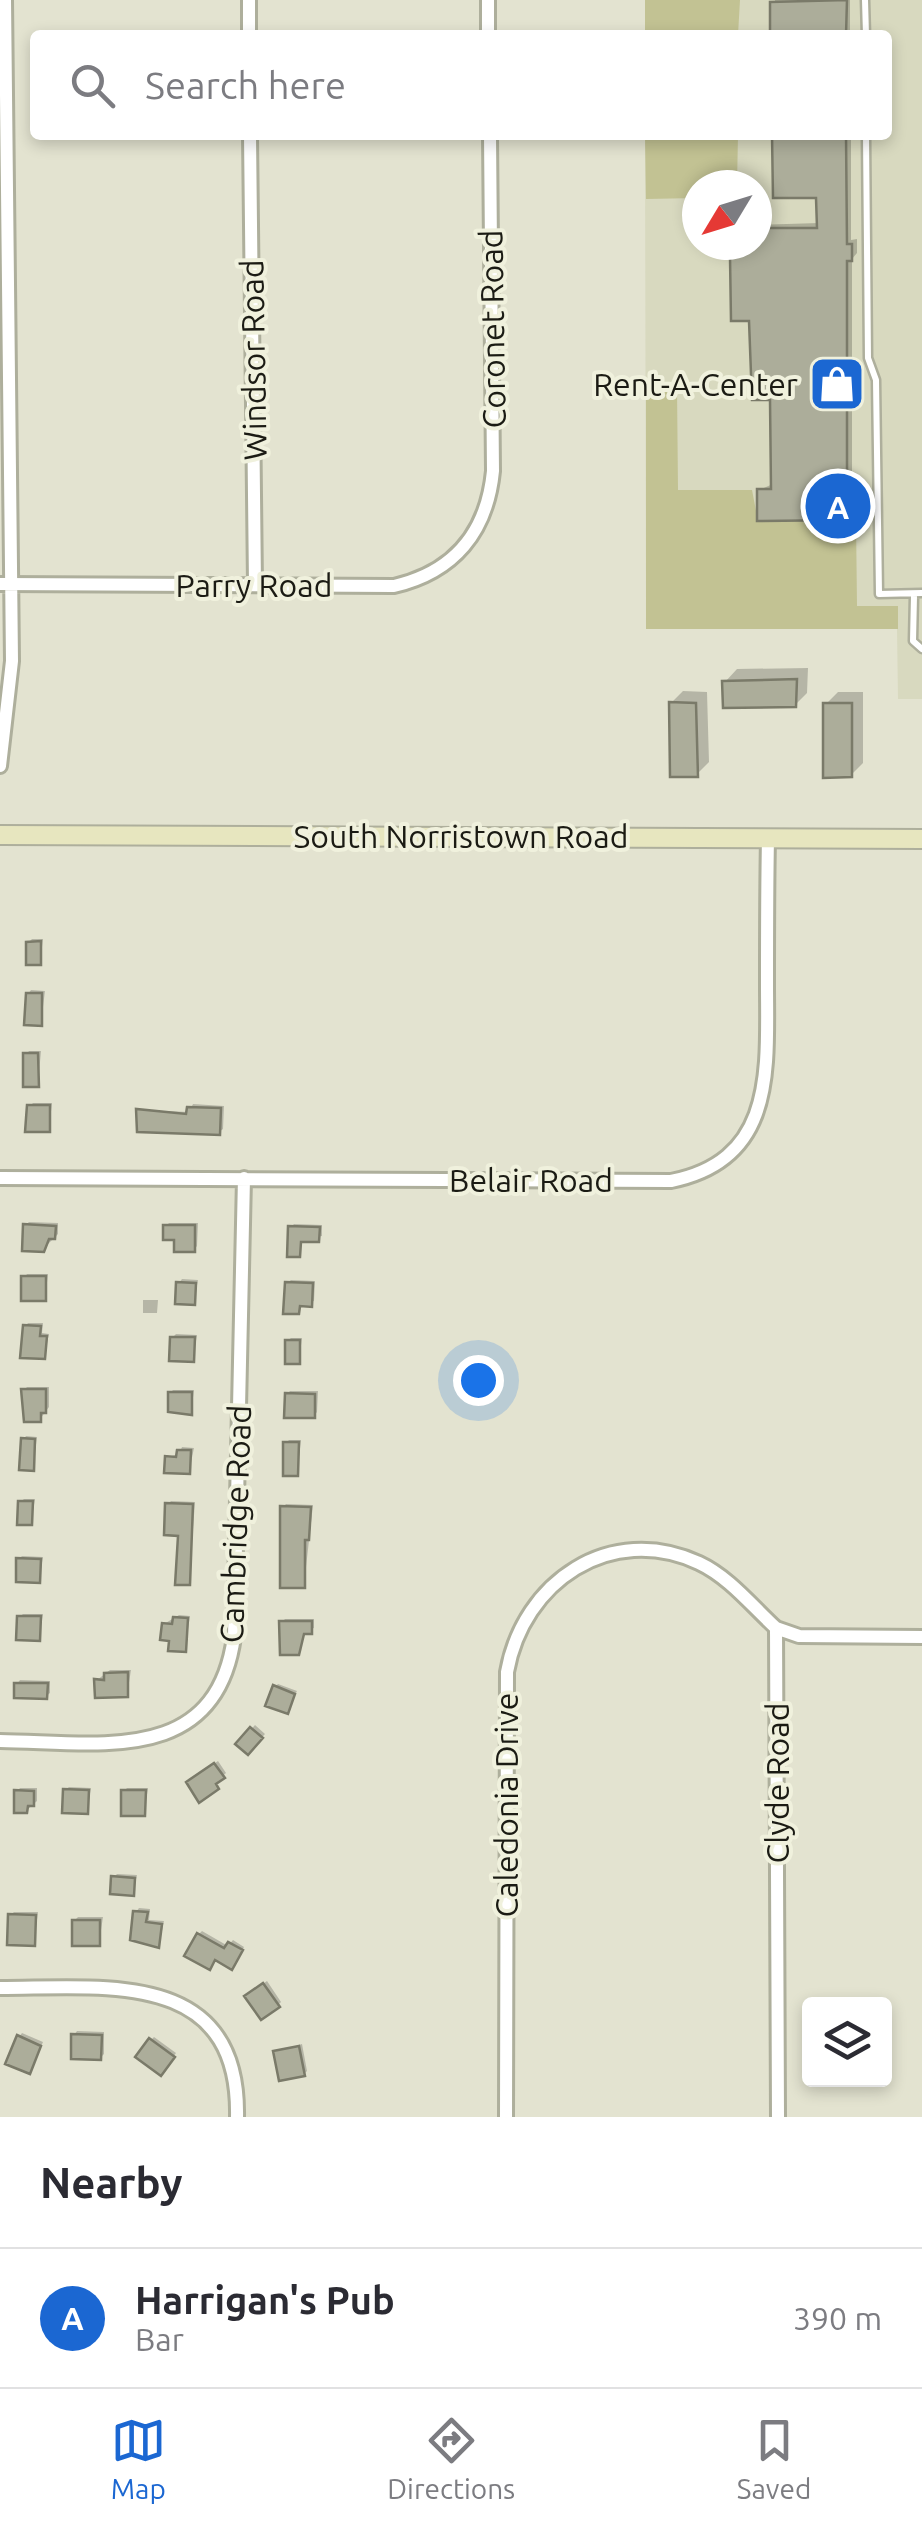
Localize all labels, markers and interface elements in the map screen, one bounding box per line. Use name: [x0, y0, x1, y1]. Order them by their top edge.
search box: [30, 30, 892, 140]
icon: search: [65, 58, 120, 113]
text: Search here: [145, 64, 346, 106]
north arrow: [682, 170, 772, 260]
street label: Coronet Road: [472, 229, 512, 429]
street label: Windsor Road: [233, 259, 273, 461]
shop icon: Rent-A-Center: [807, 354, 867, 414]
place label: Rent-A-Center: [593, 366, 798, 402]
pin: A: [806, 468, 870, 544]
street label: Parry Road: [176, 567, 332, 603]
street label: South Norristown Road: [294, 818, 628, 854]
street label: Belair Road: [449, 1162, 613, 1198]
your location: [453, 1355, 504, 1406]
street label: Cambridge Road: [213, 1404, 257, 1644]
street label: Caledonia Drive: [488, 1692, 524, 1918]
street label: Clyde Road: [759, 1703, 795, 1863]
map controls: [802, 1997, 892, 2087]
button: layers: [802, 1997, 892, 2087]
text: Nearby: [40, 2159, 183, 2206]
text: Harrigan's Pub: [135, 2279, 395, 2321]
text: A: [61, 2300, 84, 2336]
text: 390 m: [793, 2300, 882, 2336]
text: Bar: [135, 2321, 184, 2357]
tab: Map: [111, 2413, 166, 2504]
tab: Directions: [387, 2413, 515, 2504]
tab: Saved: [737, 2413, 811, 2504]

